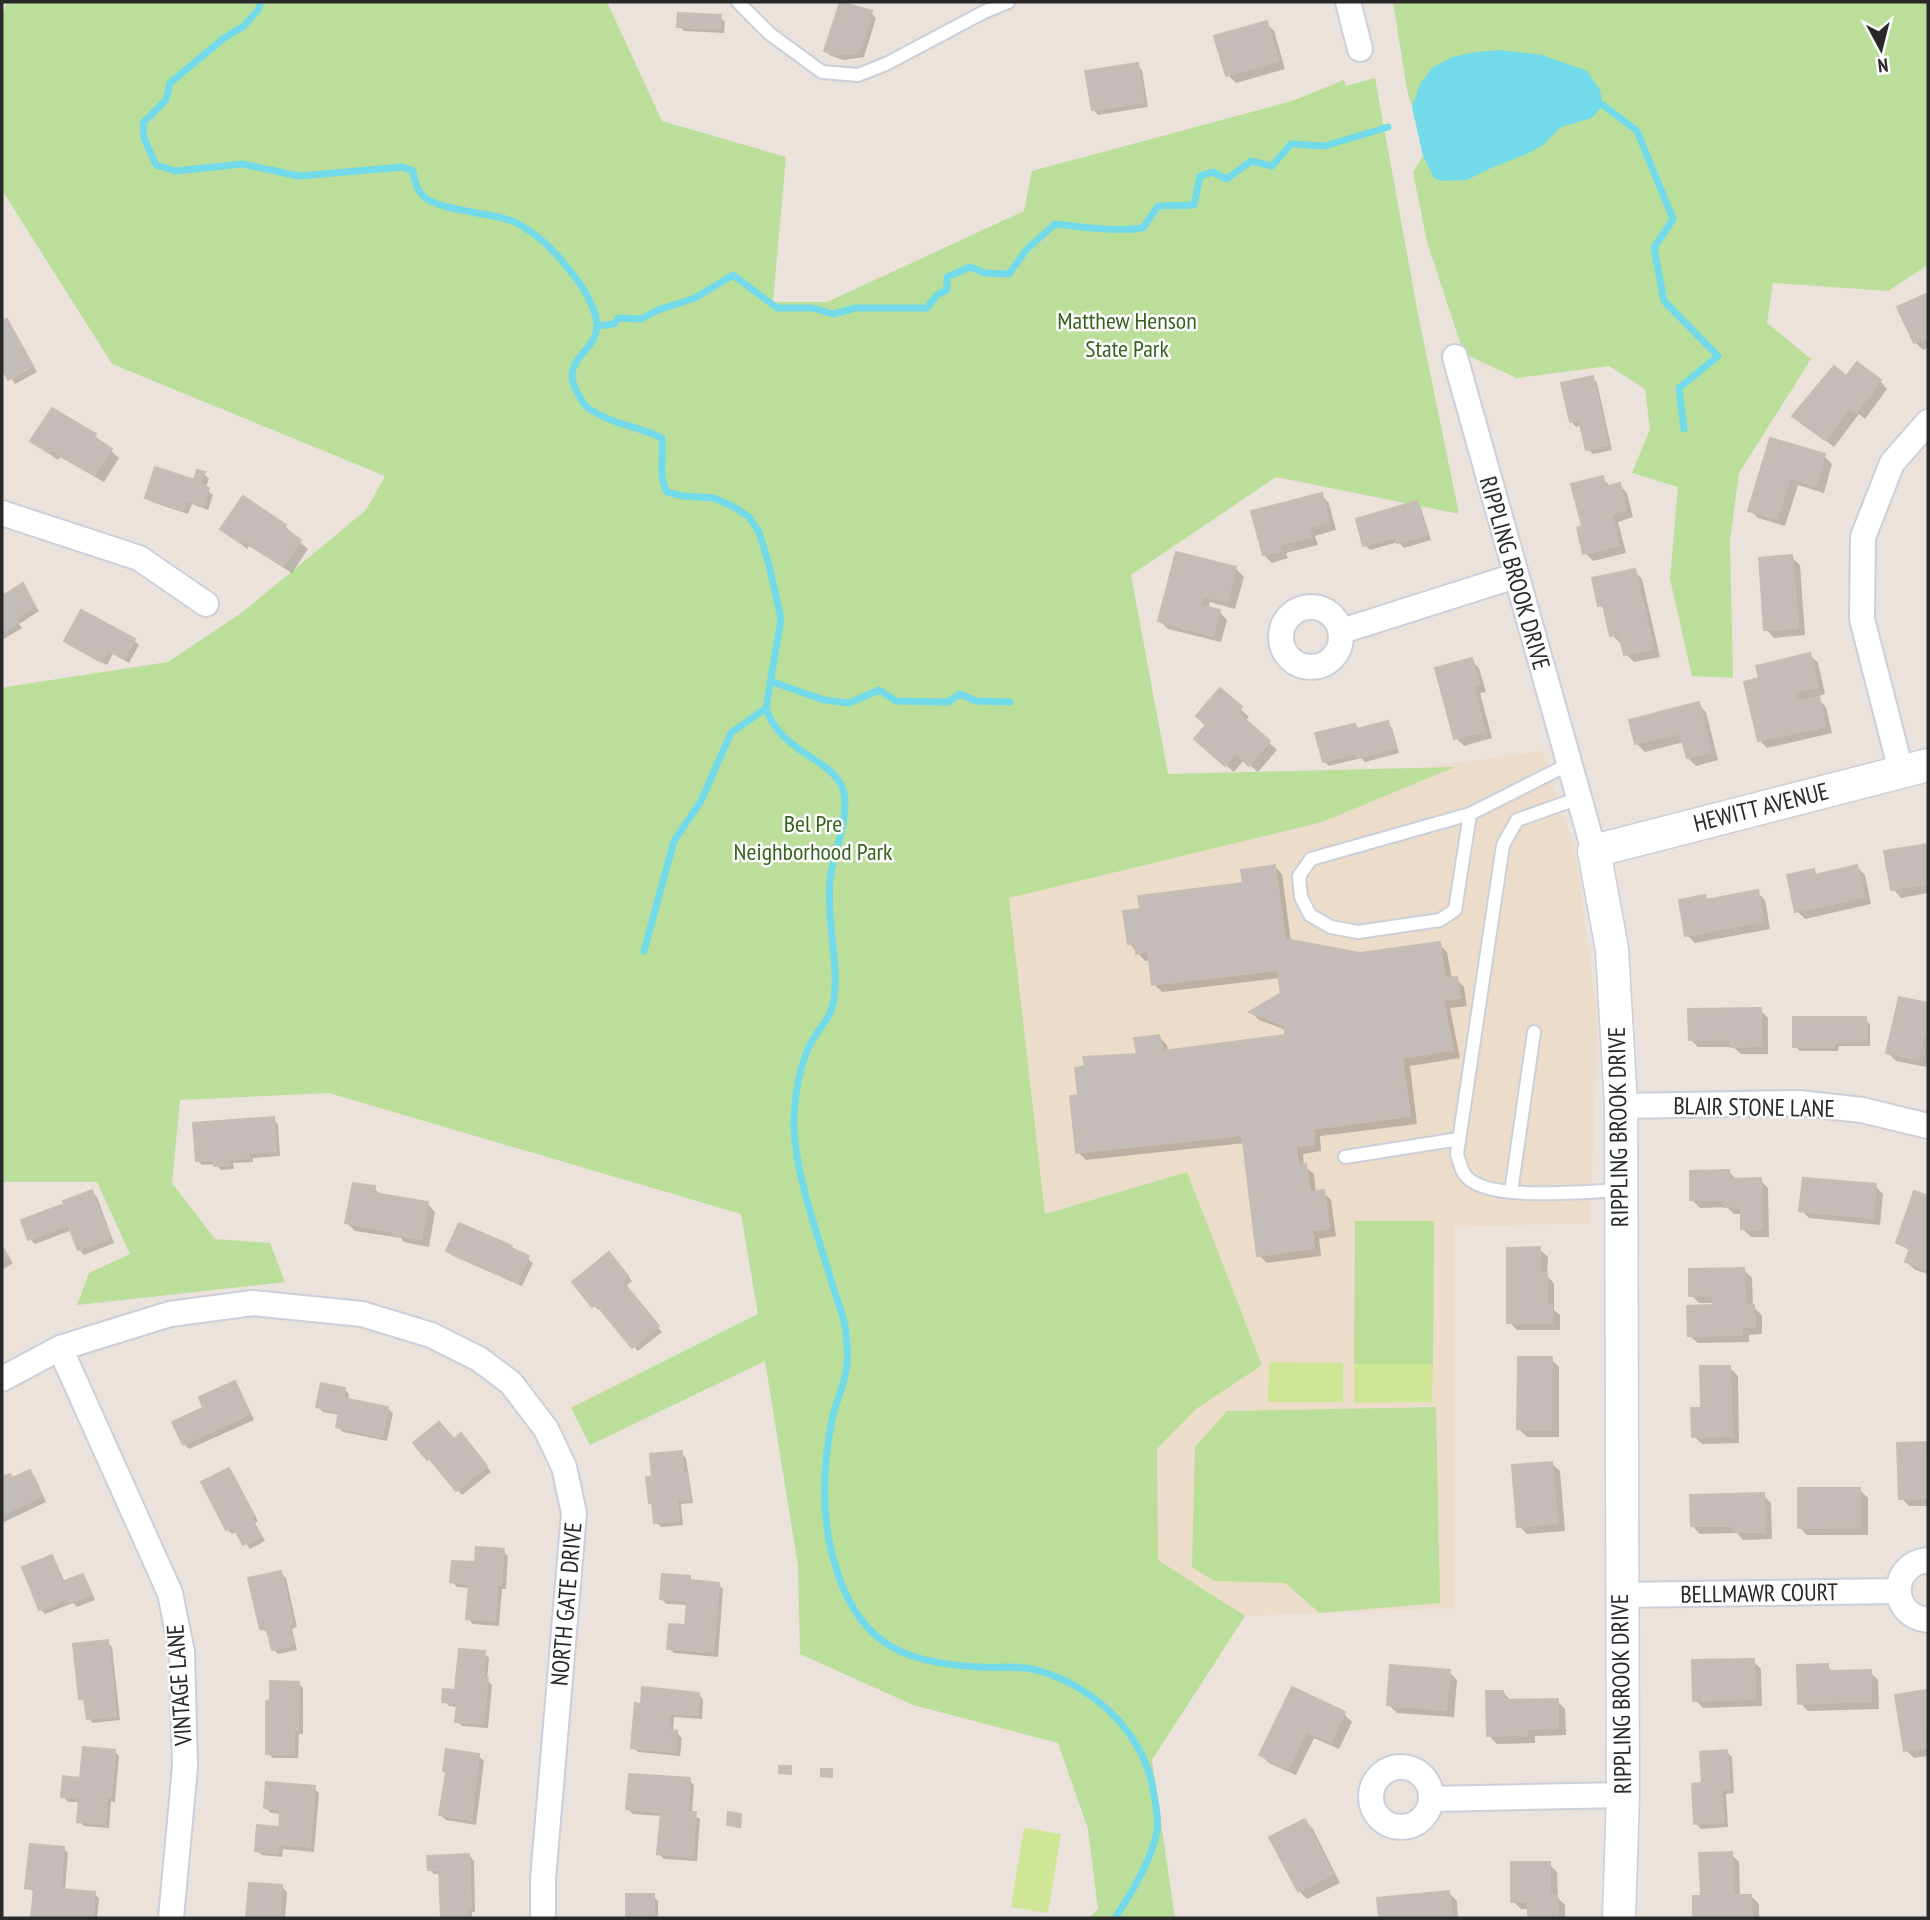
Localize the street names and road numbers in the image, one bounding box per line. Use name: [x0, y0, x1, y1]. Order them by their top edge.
street label: RIPPLING BROOK DRIVE: [1473, 473, 1557, 673]
street label: HEWITT AVENUE: [1690, 775, 1832, 839]
street label: RIPPLING BROOK DRIVE: [1601, 1027, 1635, 1227]
street label: BLAIR STONE LANE: [1673, 1090, 1835, 1124]
street label: NORTH GATE DRIVE: [543, 1521, 589, 1687]
street label: BELLMAWR COURT: [1680, 1576, 1838, 1610]
street label: RIPPLING BROOK DRIVE: [1604, 1594, 1638, 1794]
street label: VINTAGE LANE: [159, 1623, 199, 1748]

